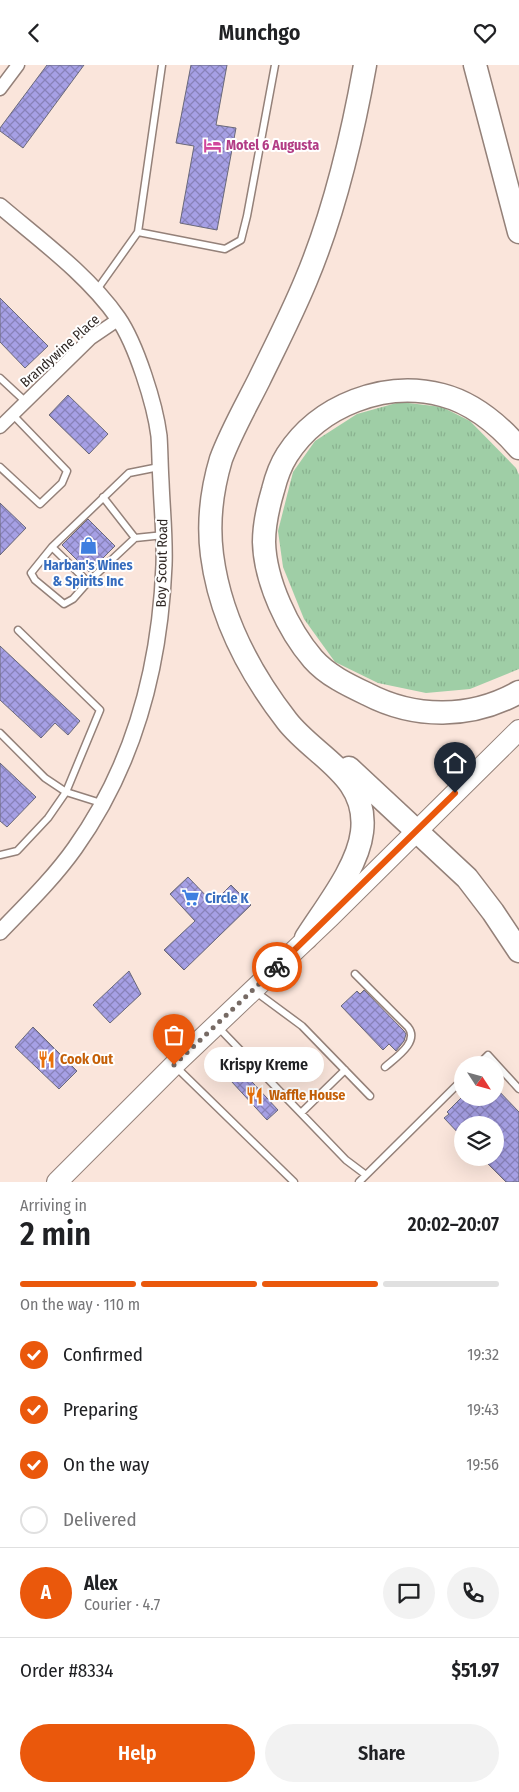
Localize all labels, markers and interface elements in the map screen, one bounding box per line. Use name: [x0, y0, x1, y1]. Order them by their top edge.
icon: back: [20, 19, 48, 47]
text: Munchgo: [219, 19, 300, 46]
icon: heart: [471, 19, 499, 47]
hotel icon: Motel 6 Augusta: [202, 135, 222, 155]
place label: Motel 6 Augusta: [226, 137, 319, 154]
street label: Brandywine Place: [17, 311, 103, 391]
street label: Boy Scout Road: [153, 518, 171, 608]
shop icon: Harban's Wines & Spirits Inc: [78, 535, 98, 555]
place label: Harban's Wines & Spirits Inc: [43, 557, 133, 590]
pin: [434, 742, 476, 793]
icon: home: [441, 749, 469, 777]
supermarket icon: Circle K: [181, 888, 201, 908]
place label: Circle K: [205, 890, 250, 907]
courier: [252, 942, 302, 992]
icon: bike: [263, 953, 291, 981]
pin: [153, 1014, 195, 1065]
icon: bag: [160, 1021, 188, 1049]
callout: Krispy Kreme: [204, 1047, 324, 1083]
restaurant icon: Cook Out: [36, 1049, 56, 1069]
place label: Cook Out: [60, 1051, 114, 1068]
text: Krispy Kreme: [220, 1055, 308, 1074]
north arrow: [454, 1056, 504, 1106]
map controls: [454, 1056, 504, 1166]
restaurant icon: Waffle House: [245, 1085, 265, 1105]
place label: Waffle House: [269, 1087, 345, 1104]
button: layers: [454, 1116, 504, 1166]
text: Arriving in: [20, 1196, 87, 1215]
text: 20:02–20:07: [408, 1213, 499, 1236]
text: 2 min: [20, 1215, 91, 1253]
text: On the way · 110 m: [20, 1295, 140, 1314]
icon: check: [20, 1341, 48, 1369]
text: Confirmed: [63, 1343, 143, 1366]
text: 19:32: [467, 1345, 499, 1364]
icon: check: [20, 1396, 48, 1424]
text: Preparing: [63, 1398, 138, 1421]
text: 19:43: [467, 1400, 499, 1419]
icon: check: [20, 1451, 48, 1479]
text: On the way: [63, 1453, 149, 1476]
text: 19:56: [466, 1455, 499, 1474]
text: Delivered: [63, 1508, 137, 1531]
button: chat: [383, 1567, 435, 1619]
button: phone: [447, 1567, 499, 1619]
text: Alex: [84, 1572, 118, 1595]
text: A: [41, 1581, 51, 1604]
text: Courier · 4.7: [84, 1595, 160, 1614]
text: Order #8334: [20, 1659, 113, 1682]
text: $51.97: [452, 1659, 499, 1682]
button: Help: [20, 1724, 255, 1782]
button: Share: [265, 1724, 499, 1782]

